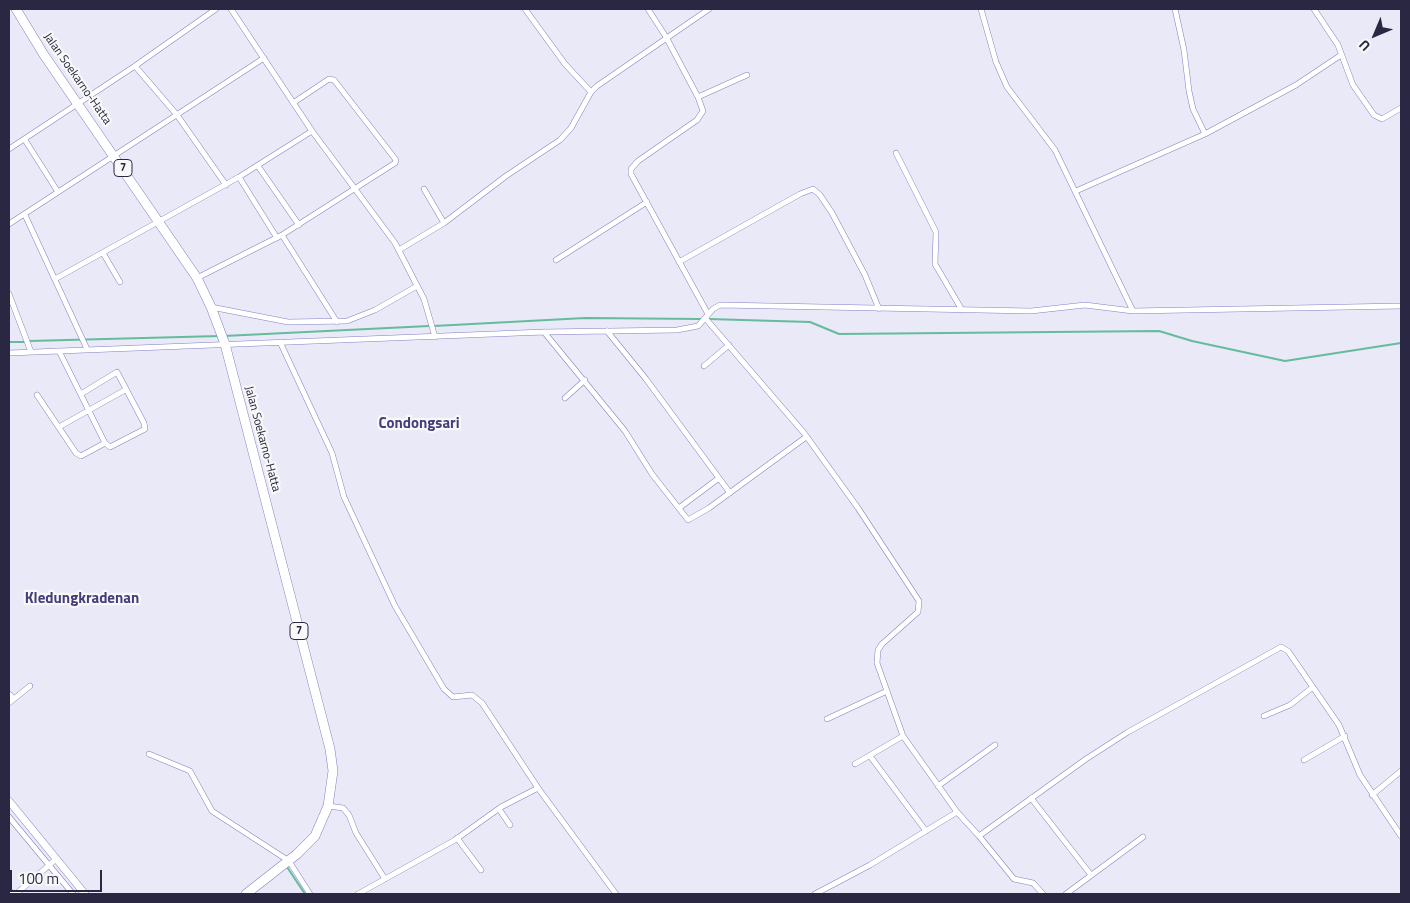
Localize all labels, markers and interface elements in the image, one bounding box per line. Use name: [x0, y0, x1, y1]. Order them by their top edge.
north arrow: [1350, 10, 1400, 60]
street label: Jalan Soekarno-Hatta: [40, 30, 114, 128]
text: U: [1353, 35, 1375, 57]
road number: 7: [114, 160, 132, 177]
street label: Jalan Soekarno-Hatta: [241, 385, 283, 493]
district label: Condongsari: [378, 415, 460, 433]
district label: Kledungkradenan: [25, 590, 139, 608]
road number: 7: [290, 622, 308, 640]
scale bar: [12, 860, 105, 892]
text: 100 m: [18, 867, 59, 890]

